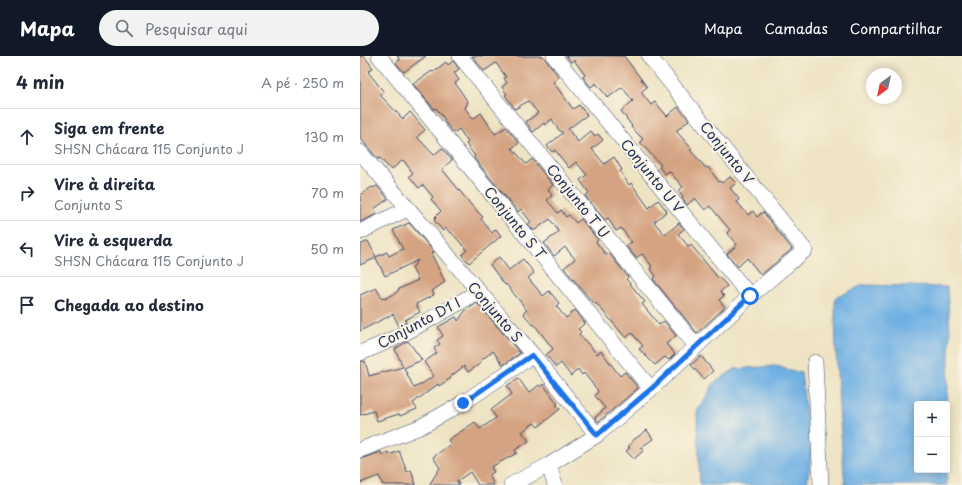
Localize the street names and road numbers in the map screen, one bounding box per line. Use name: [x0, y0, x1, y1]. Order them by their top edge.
street label: Conjunto V: [695, 117, 760, 189]
street label: Conjunto U V: [616, 134, 689, 218]
street label: Conjunto T U: [542, 159, 615, 242]
street label: Conjunto S T: [479, 182, 552, 264]
street label: Conjunto S: [463, 277, 528, 347]
street label: Conjunto D1 I: [373, 292, 464, 353]

